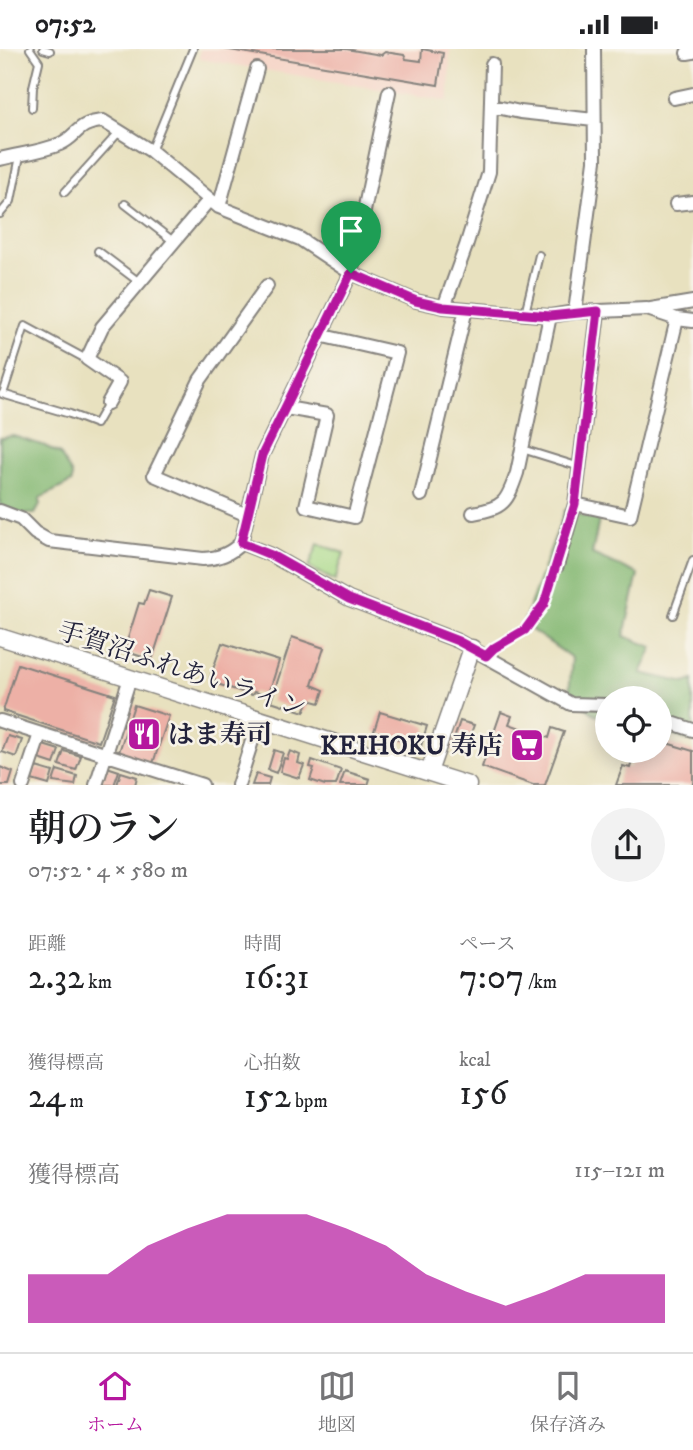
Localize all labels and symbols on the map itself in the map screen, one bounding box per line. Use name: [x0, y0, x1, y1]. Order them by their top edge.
pin: [321, 201, 381, 273]
street label: 手賀沼ふれあいライン: [53, 615, 310, 726]
restaurant icon: はま寿司: [125, 715, 163, 753]
place label: はま寿司: [168, 719, 272, 752]
supermarket icon: KEIHOKU 寿店: [508, 726, 546, 764]
place label: KEIHOKU 寿店: [320, 730, 503, 763]

